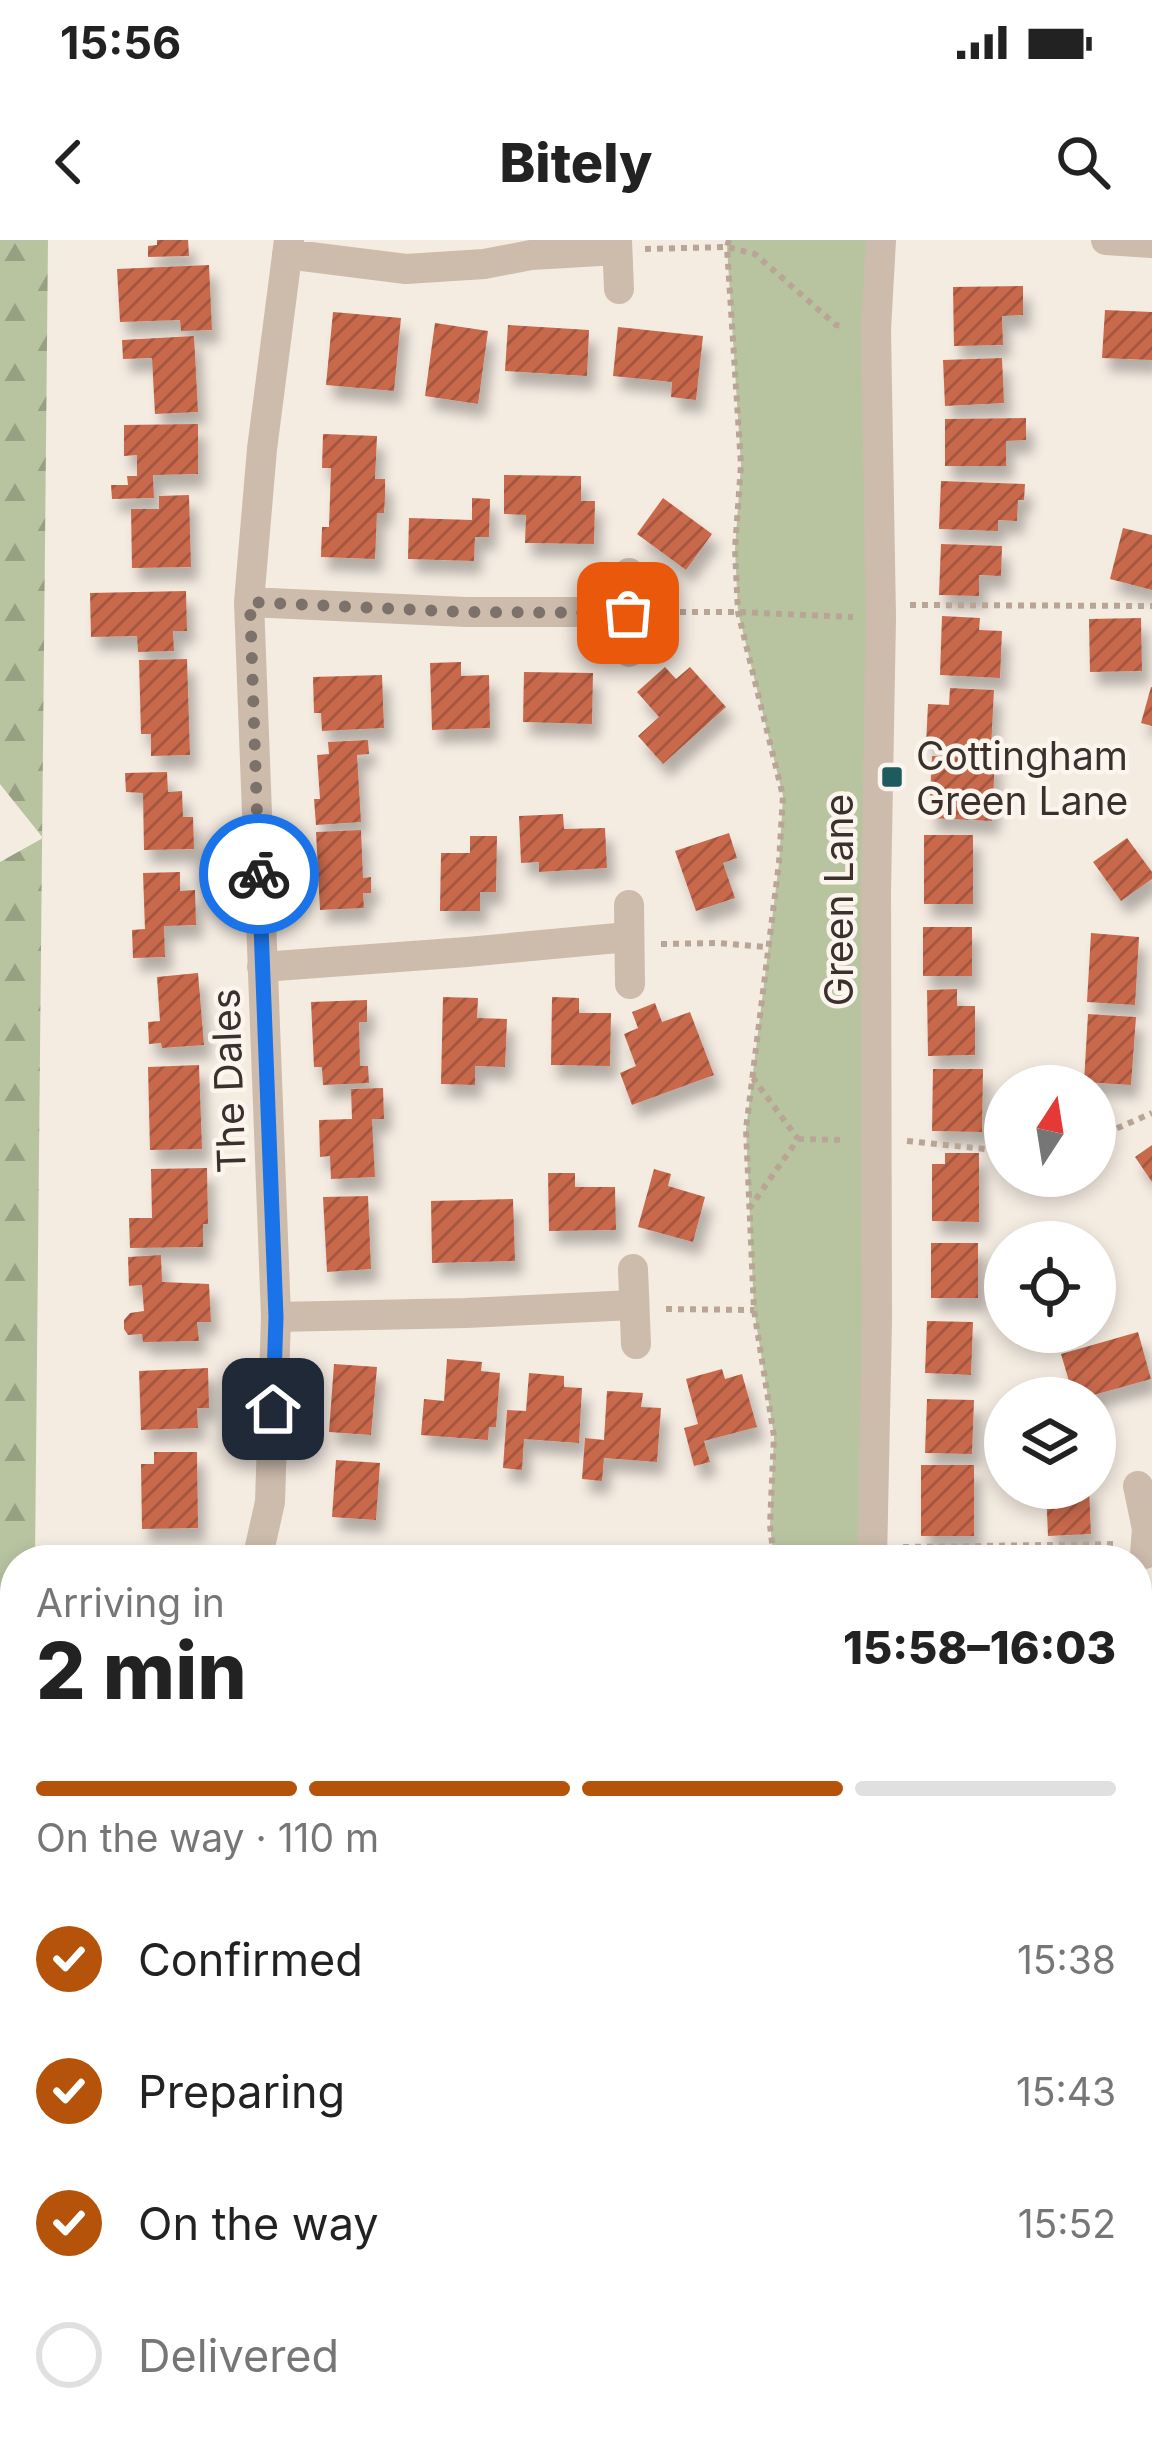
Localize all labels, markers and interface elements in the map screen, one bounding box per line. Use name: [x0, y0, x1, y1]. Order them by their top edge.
text: 15:56: [60, 15, 181, 70]
icon: back: [36, 129, 102, 195]
icon: search: [1050, 129, 1116, 195]
text: Bitely: [499, 130, 653, 195]
pin: [577, 562, 679, 664]
icon: bag: [595, 580, 661, 646]
place label: Cottingham Green Lane: [916, 732, 1128, 824]
marker: Cottingham Green Lane: [879, 764, 905, 790]
street label: Green Lane: [815, 794, 862, 1006]
courier: [199, 814, 319, 934]
icon: bike: [226, 841, 292, 907]
street label: The Dales: [201, 988, 255, 1174]
north arrow: [984, 1065, 1116, 1197]
map controls: [984, 1065, 1116, 1509]
button: locate: [984, 1221, 1116, 1353]
pin: [222, 1358, 324, 1460]
icon: home: [240, 1376, 306, 1442]
button: layers: [984, 1377, 1116, 1509]
text: Arriving in: [36, 1579, 225, 1626]
text: 15:58–16:03: [843, 1620, 1116, 1675]
text: 2 min: [36, 1623, 247, 1718]
text: On the way · 110 m: [36, 1814, 379, 1861]
icon: check: [36, 1926, 102, 1992]
text: Confirmed: [138, 1932, 363, 1987]
text: 15:38: [1017, 1936, 1116, 1983]
icon: check: [36, 2058, 102, 2124]
text: Preparing: [138, 2064, 345, 2119]
text: 15:43: [1016, 2068, 1116, 2115]
icon: check: [36, 2190, 102, 2256]
text: On the way: [138, 2196, 379, 2251]
text: 15:52: [1018, 2200, 1116, 2247]
text: Delivered: [138, 2328, 339, 2383]

